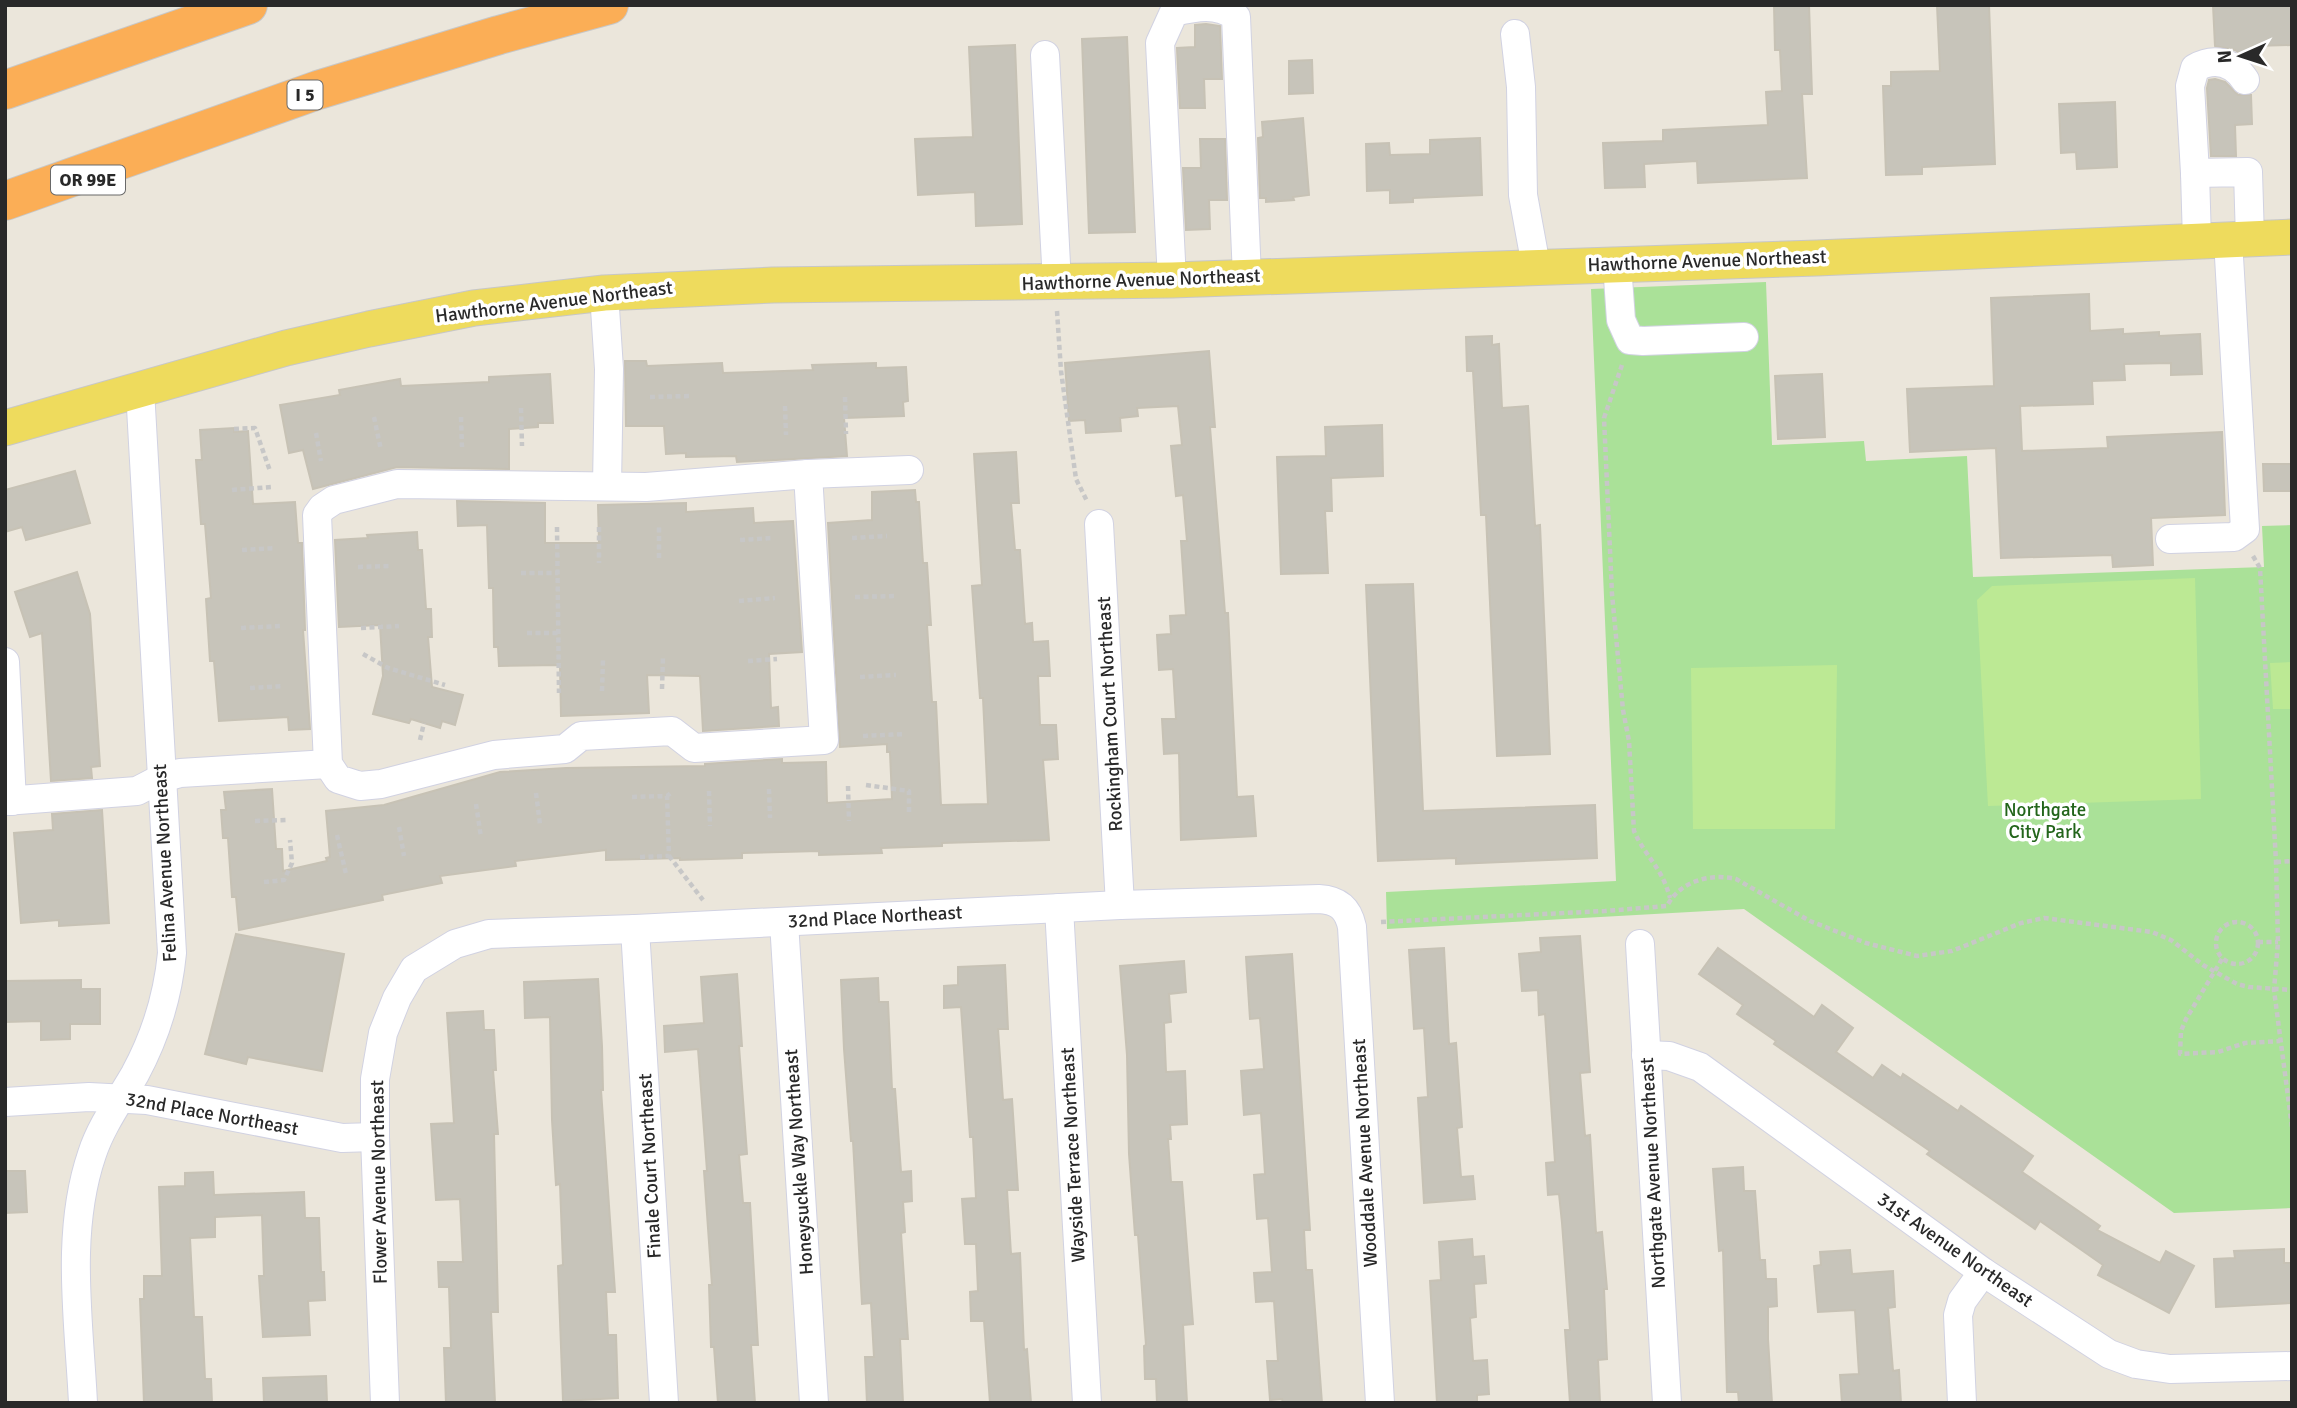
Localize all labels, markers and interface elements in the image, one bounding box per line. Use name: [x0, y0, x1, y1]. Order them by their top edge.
north arrow: [2206, 21, 2276, 91]
text: N: [2213, 50, 2237, 64]
road number: I 5: [288, 80, 322, 110]
road number: OR 99E: [51, 166, 125, 195]
street label: Hawthorne Avenue Northeast: [1587, 245, 1827, 277]
street label: Hawthorne Avenue Northeast: [1021, 264, 1261, 296]
street label: Hawthorne Avenue Northeast: [434, 275, 674, 328]
street label: Rockingham Court Northeast: [1092, 596, 1128, 832]
street label: Felina Avenue Northeast: [148, 763, 182, 963]
park label: Northgate City Park: [2004, 798, 2086, 844]
street label: 32nd Place Northeast: [787, 900, 963, 934]
street label: Wooddale Avenue Northeast: [1347, 1038, 1383, 1268]
street label: Wayside Terrace Northeast: [1055, 1046, 1091, 1263]
street label: Honeysuckle Way Northeast: [779, 1048, 819, 1276]
street label: Northgate Avenue Northeast: [1635, 1056, 1671, 1289]
street label: Finale Court Northeast: [633, 1073, 667, 1259]
street label: Flower Avenue Northeast: [365, 1079, 393, 1284]
street label: 32nd Place Northeast: [124, 1087, 301, 1141]
street label: 31st Avenue Northeast: [1873, 1187, 2038, 1313]

